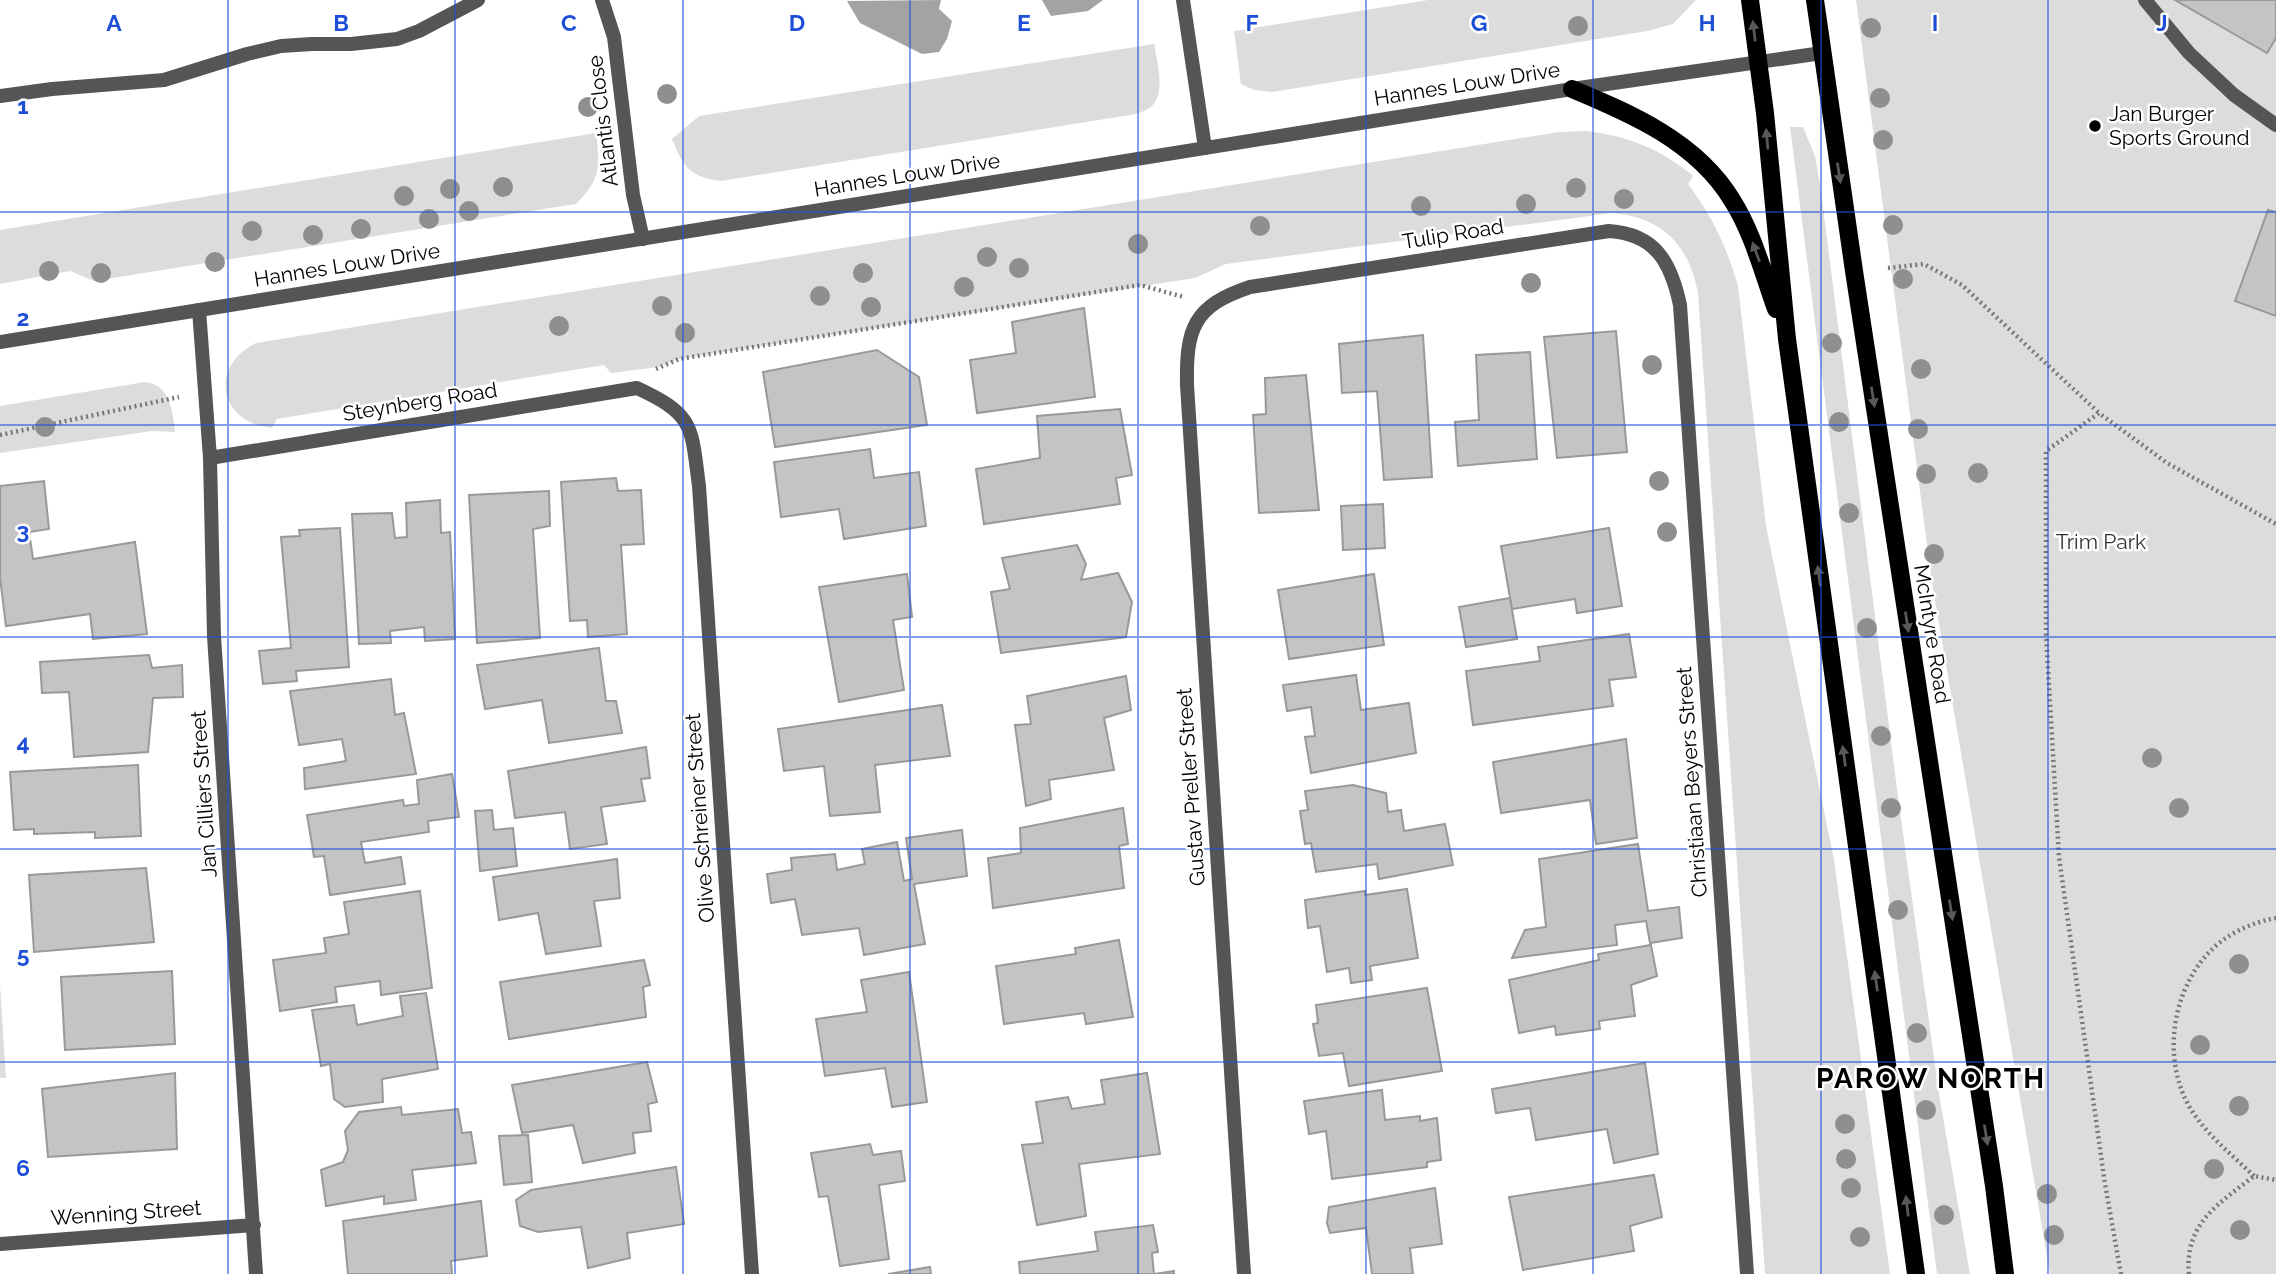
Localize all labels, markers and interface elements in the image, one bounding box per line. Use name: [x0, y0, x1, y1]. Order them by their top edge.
text: A: [106, 9, 122, 36]
text: B: [333, 9, 349, 36]
text: C: [561, 9, 577, 36]
text: D: [789, 9, 805, 36]
text: E: [1017, 9, 1031, 36]
text: F: [1245, 9, 1259, 36]
text: G: [1471, 9, 1487, 36]
text: H: [1698, 9, 1716, 36]
text: I: [1932, 9, 1938, 36]
text: J: [2156, 9, 2168, 36]
one-way arrow: [1748, 20, 1759, 42]
street label: Atlantis Close: [582, 54, 623, 188]
street label: Hannes Louw Drive: [1372, 56, 1562, 111]
text: 1: [17, 92, 29, 119]
place label: Jan Burger Sports Ground: [2109, 101, 2249, 150]
marker: Jan Burger Sports Ground: [2087, 118, 2103, 134]
one-way arrow: [1761, 128, 1772, 150]
street label: Hannes Louw Drive: [812, 147, 1002, 202]
one-way arrow: [1834, 162, 1845, 184]
street label: Tulip Road: [1400, 213, 1505, 254]
street label: Hannes Louw Drive: [252, 237, 442, 292]
one-way arrow: [1750, 241, 1761, 262]
text: 2: [17, 304, 29, 331]
street label: Steynberg Road: [341, 377, 499, 426]
one-way arrow: [1868, 387, 1879, 409]
text: 3: [17, 517, 29, 544]
park label: Trim Park: [2056, 529, 2146, 554]
street label: McIntyre Road: [1909, 563, 1956, 705]
one-way arrow: [1813, 565, 1824, 587]
one-way arrow: [1902, 612, 1913, 634]
street label: Christiaan Beyers Street: [1671, 666, 1712, 898]
street label: Gustav Preller Street: [1171, 687, 1210, 887]
street label: Jan Cilliers Street: [185, 710, 222, 878]
street label: Olive Schreiner Street: [680, 712, 719, 924]
text: 4: [16, 729, 30, 756]
one-way arrow: [1838, 745, 1849, 767]
one-way arrow: [1946, 899, 1957, 921]
text: 5: [17, 941, 30, 968]
one-way arrow: [1870, 970, 1881, 992]
district label: PAROW NORTH: [1816, 1062, 2046, 1095]
one-way arrow: [1981, 1124, 1992, 1146]
text: 6: [16, 1154, 30, 1181]
street label: Wenning Street: [50, 1195, 202, 1230]
one-way arrow: [1902, 1195, 1913, 1217]

